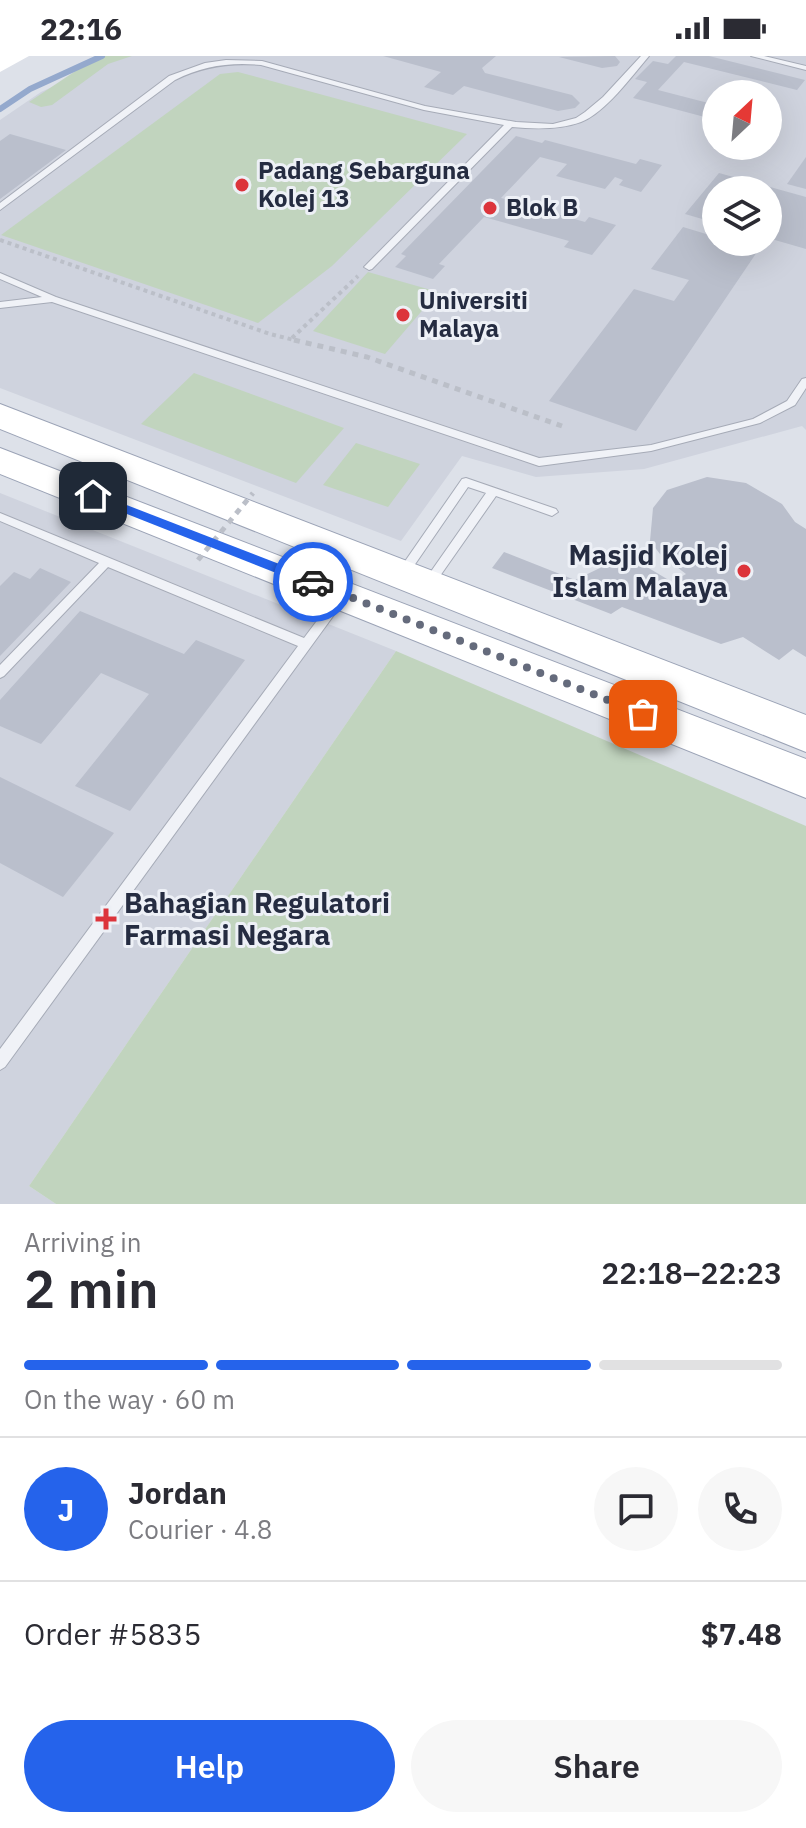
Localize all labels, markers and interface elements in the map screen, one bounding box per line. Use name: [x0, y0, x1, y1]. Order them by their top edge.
text: 22:16: [40, 9, 122, 48]
north arrow: [702, 80, 782, 160]
map controls: [702, 80, 782, 256]
place label: Padang Sebarguna Kolej 13: [258, 154, 470, 214]
marker: Padang Sebarguna Kolej 13: [233, 176, 251, 194]
button: layers: [702, 176, 782, 256]
place label: Blok B: [506, 191, 578, 223]
marker: Blok B: [481, 199, 499, 217]
place label: Universiti Malaya: [419, 284, 528, 344]
marker: Universiti Malaya: [394, 306, 412, 324]
pin: [59, 462, 127, 530]
icon: home: [71, 474, 115, 518]
place label: Masjid Kolej Islam Malaya: [552, 536, 728, 605]
courier: [273, 542, 353, 622]
icon: car: [291, 560, 335, 604]
marker: Masjid Kolej Islam Malaya: [735, 562, 753, 580]
pin: [609, 680, 677, 748]
icon: bag: [621, 692, 665, 736]
place label: Bahagian Regulatori Farmasi Negara: [124, 884, 390, 953]
marker: Bahagian Regulatori Farmasi Negara: [95, 908, 117, 930]
text: Arriving in: [24, 1225, 141, 1259]
text: 22:18–22:23: [601, 1253, 782, 1292]
text: 2 min: [24, 1255, 159, 1322]
text: On the way · 60 m: [24, 1382, 235, 1416]
button: chat: [594, 1467, 678, 1551]
button: phone: [698, 1467, 782, 1551]
text: Jordan: [128, 1473, 227, 1512]
text: J: [58, 1490, 74, 1529]
text: Courier · 4.8: [128, 1512, 272, 1546]
text: Order #5835: [24, 1614, 201, 1653]
text: $7.48: [701, 1614, 782, 1653]
button: Help: [24, 1720, 395, 1812]
button: Share: [411, 1720, 782, 1812]

